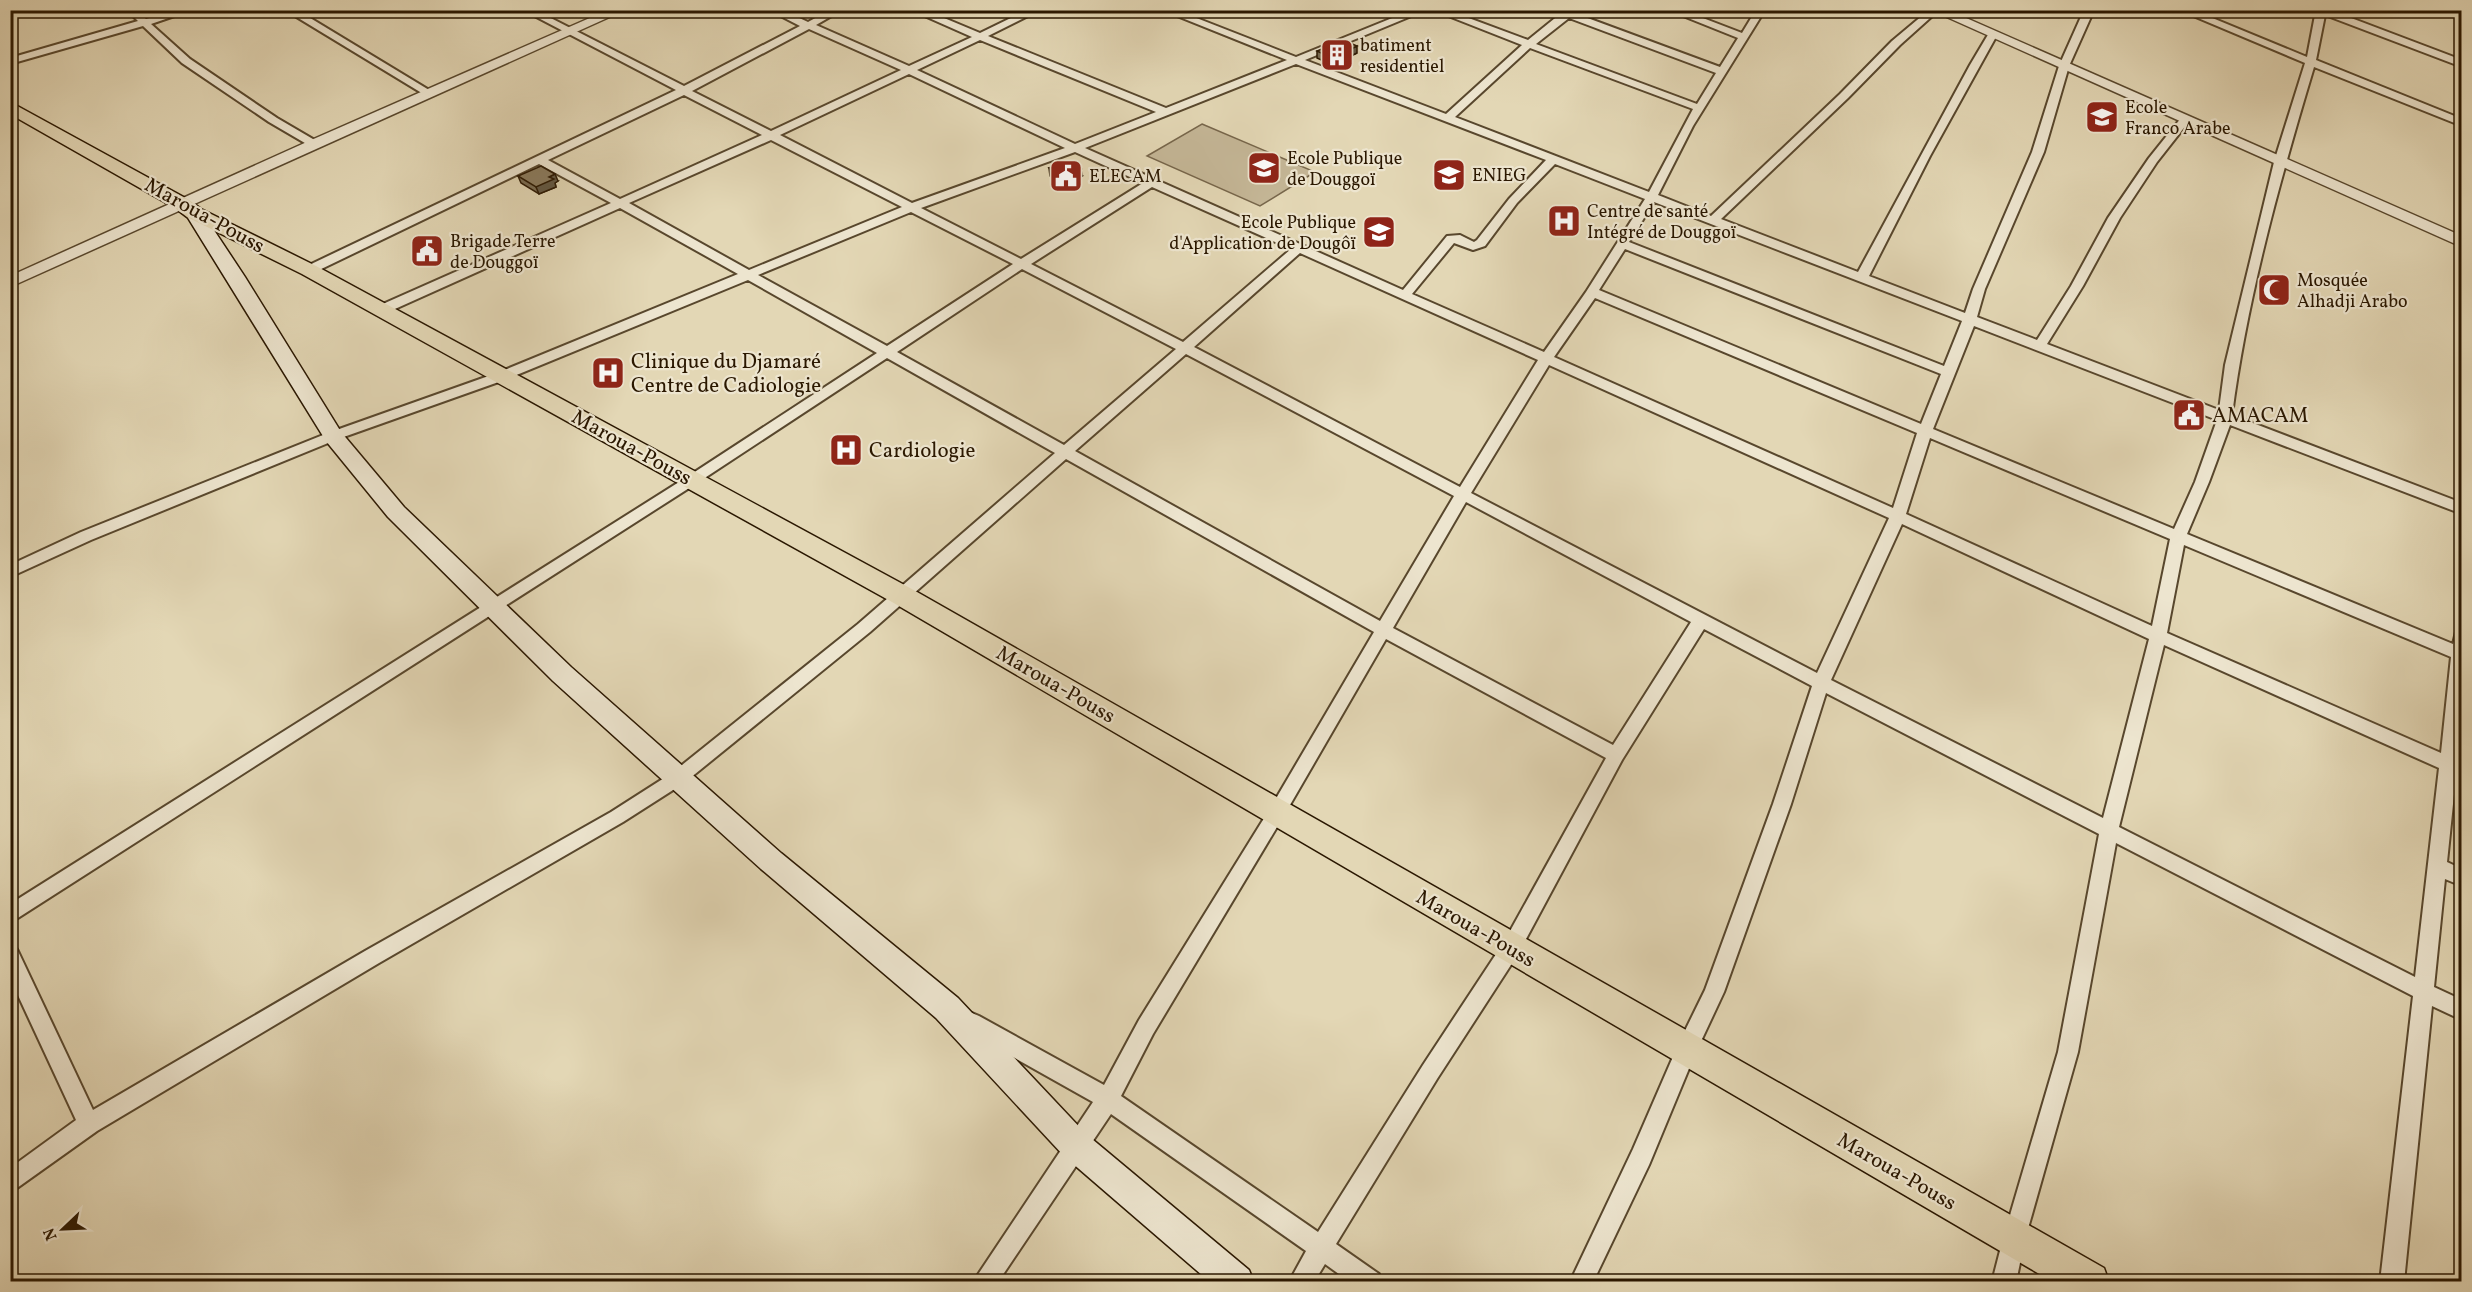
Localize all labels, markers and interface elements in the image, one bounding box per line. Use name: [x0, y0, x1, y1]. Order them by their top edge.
place label: batiment residentiel: [1360, 34, 1444, 80]
building icon: batiment residentiel: [1319, 37, 1355, 73]
place label: Ecole Franco Arabe: [2125, 96, 2231, 142]
school or university icon: Ecole Franco Arabe: [2084, 99, 2120, 135]
place label: Ecole Publique de Douggoï: [1287, 147, 1402, 193]
school or university icon: Ecole Publique de Douggoï: [1246, 150, 1282, 186]
school or university icon: ENIEG: [1431, 157, 1467, 193]
public building icon: ELECAM: [1048, 158, 1084, 194]
place label: ENIEG: [1472, 164, 1527, 189]
place label: ELECAM: [1089, 165, 1162, 190]
street label: Maroua-Pouss: [139, 171, 270, 261]
place label: Centre de santé Intégré de Douggoï: [1587, 200, 1737, 246]
hospital icon: Centre de santé Intégré de Douggoï: [1546, 203, 1582, 239]
place label: Ecole Publique d'Application de Dougôï: [1169, 211, 1357, 257]
school or university icon: Ecole Publique d'Application de Dougôï: [1361, 214, 1397, 250]
place label: Brigade Terre de Douggoï: [450, 230, 556, 276]
public building icon: Brigade Terre de Douggoï: [409, 233, 445, 269]
place label: Mosquée Alhadji Arabo: [2297, 269, 2408, 315]
mosque icon: Mosquée Alhadji Arabo: [2256, 272, 2292, 308]
place label: Clinique du Djamaré Centre de Cadiologie: [631, 348, 821, 401]
hospital icon: Clinique du Djamaré Centre de Cadiologie: [590, 355, 626, 391]
public building icon: AMACAM: [2171, 397, 2207, 433]
place label: AMACAM: [2212, 402, 2308, 431]
street label: Maroua-Pouss: [566, 403, 697, 493]
hospital icon: Cardiologie: [828, 432, 864, 468]
place label: Cardiologie: [869, 437, 976, 466]
street label: Maroua-Pouss: [990, 639, 1120, 731]
street label: Maroua-Pouss: [1410, 883, 1540, 975]
street label: Maroua-Pouss: [1831, 1126, 1961, 1218]
north arrow: [33, 1199, 93, 1259]
text: N: [38, 1224, 63, 1244]

